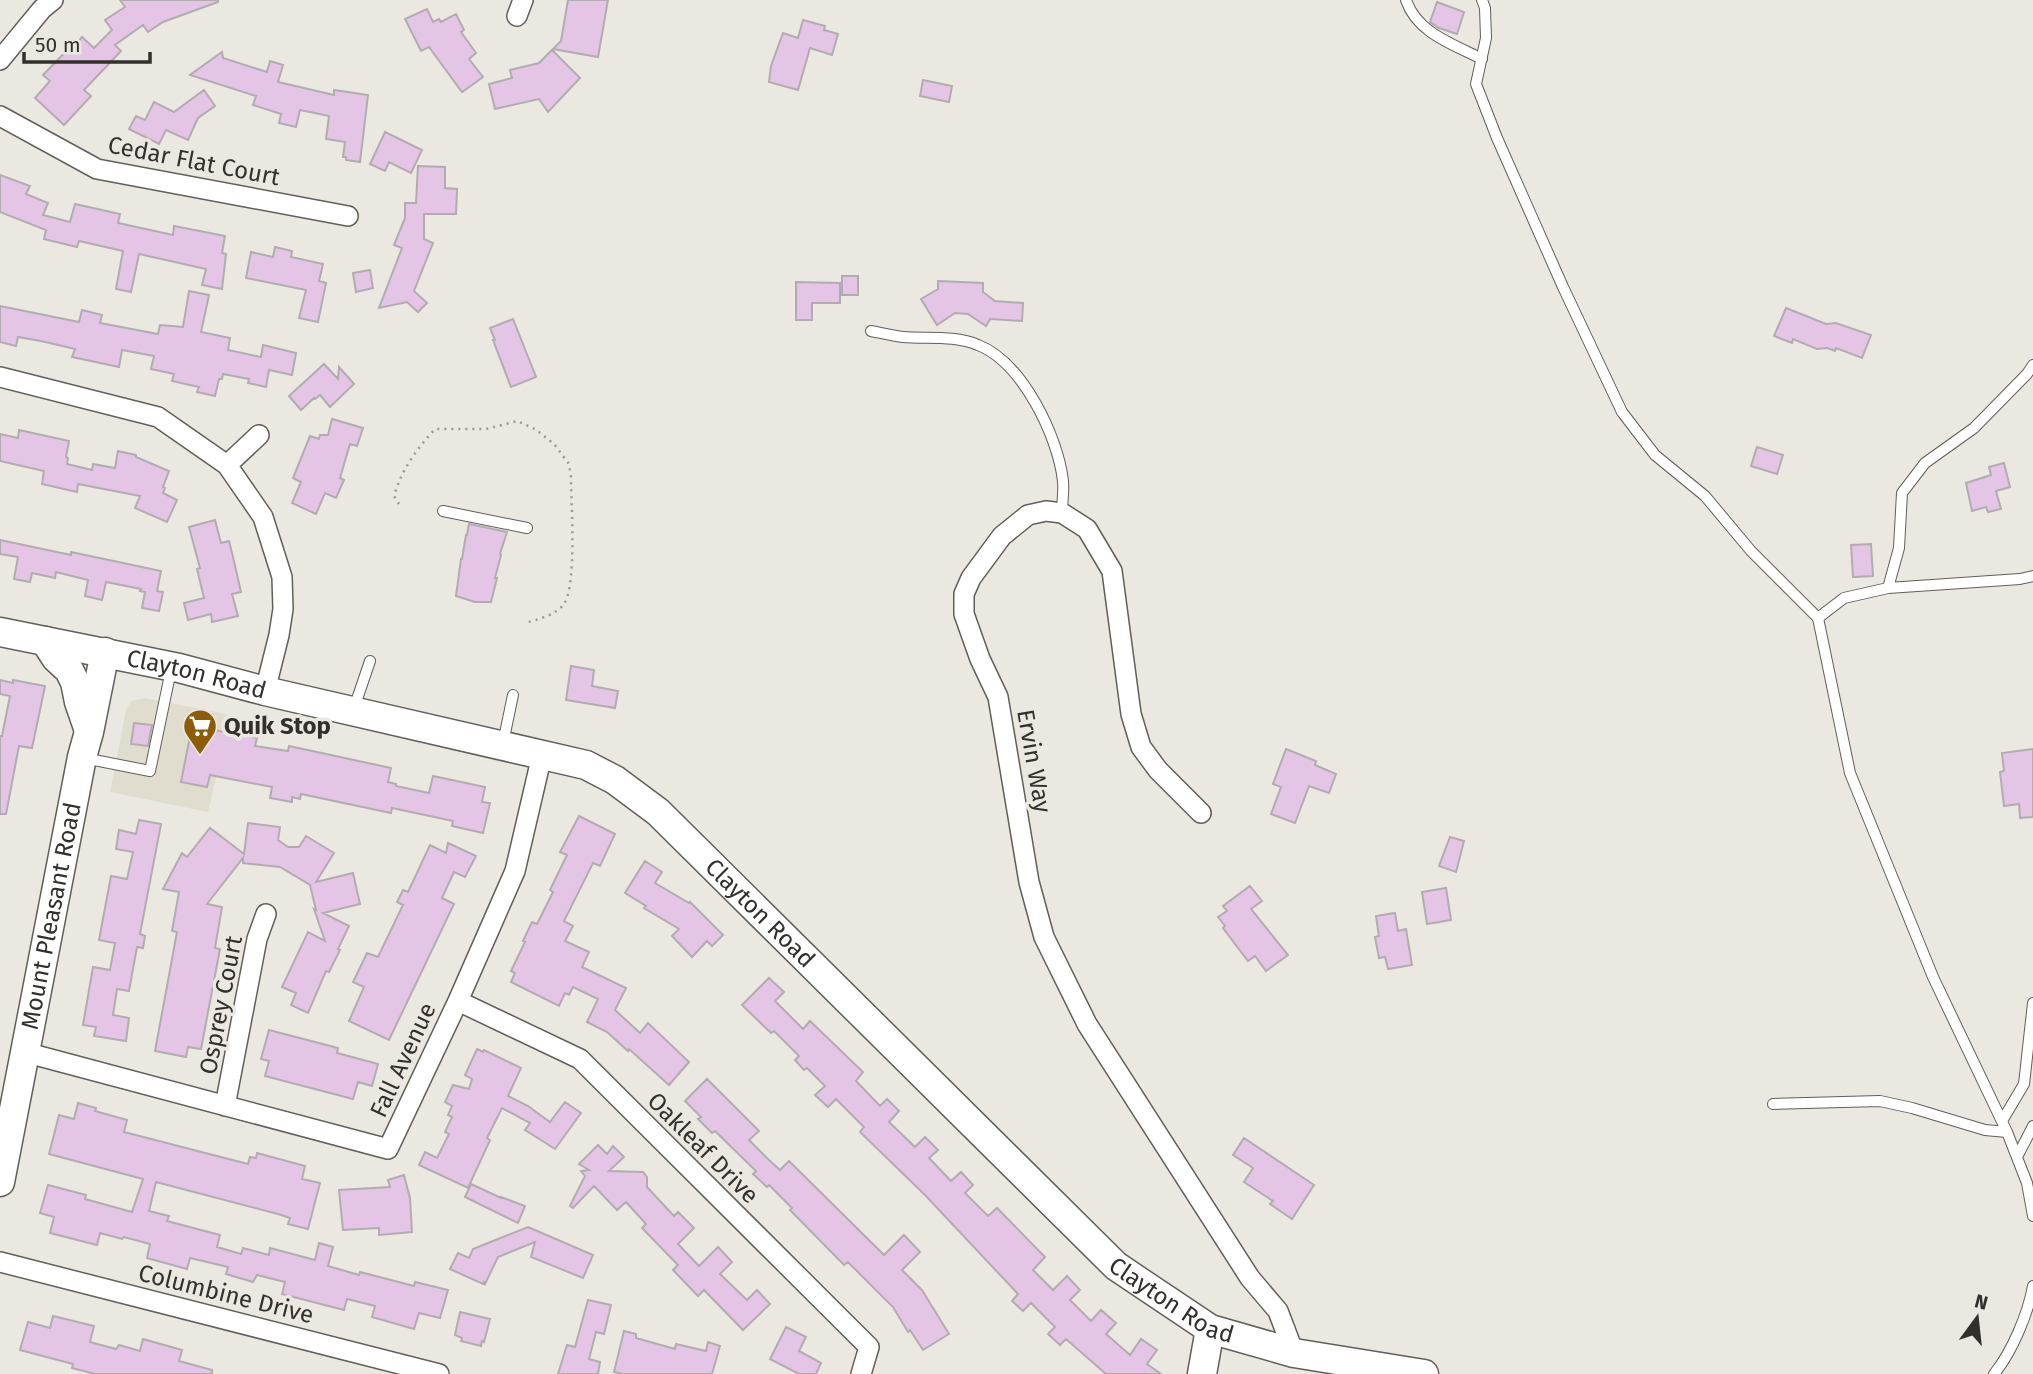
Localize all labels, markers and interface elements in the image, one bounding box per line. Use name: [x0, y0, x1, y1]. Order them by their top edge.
scale bar: [24, 21, 150, 65]
text: 50 m: [35, 32, 81, 58]
street label: Cedar Flat Court: [106, 131, 283, 191]
street label: Clayton Road: [124, 644, 269, 705]
supermarket icon: Quik Stop: [181, 707, 219, 756]
street label: Ervin Way: [1011, 707, 1057, 815]
place label: Quik Stop: [224, 712, 331, 740]
street label: Mount Pleasant Road: [16, 800, 87, 1032]
street label: Clayton Road: [700, 853, 821, 973]
street label: Osprey Court: [194, 933, 248, 1077]
street label: Fall Avenue: [364, 998, 442, 1122]
street label: Oakleaf Drive: [642, 1087, 764, 1209]
street label: Clayton Road: [1104, 1251, 1237, 1349]
street label: Columbine Drive: [136, 1259, 316, 1329]
north arrow: [1942, 1283, 2012, 1353]
text: N: [1972, 1289, 1990, 1315]

